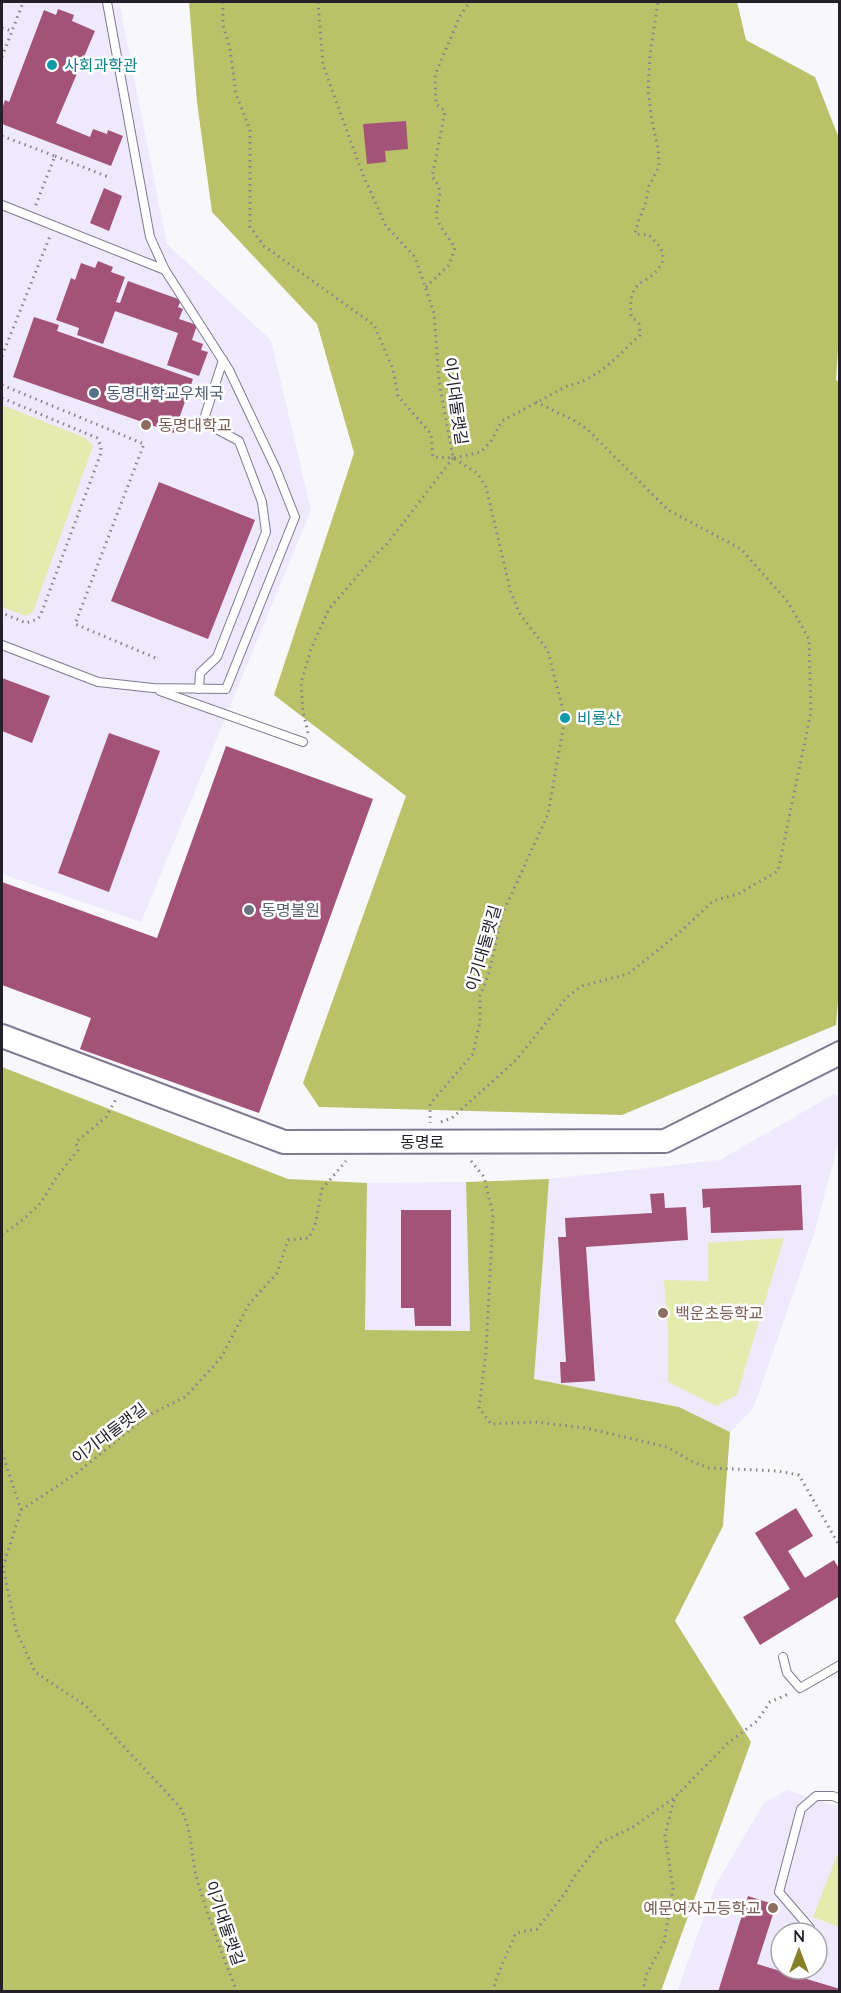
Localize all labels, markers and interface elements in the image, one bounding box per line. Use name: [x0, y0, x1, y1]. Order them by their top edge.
place label: 사회과학관: [64, 55, 138, 75]
marker: 사회과학관: [45, 58, 59, 72]
street label: 이기대둘랫길: [440, 356, 472, 446]
place label: 동명대학교우체국: [106, 383, 224, 403]
marker: 동명대학교우체국: [87, 386, 101, 400]
place label: 동명대학교: [158, 415, 232, 435]
marker: 동명대학교: [139, 418, 153, 432]
place label: 비룡산: [577, 708, 621, 728]
marker: 비룡산: [558, 711, 572, 725]
place label: 동명불원: [261, 900, 320, 920]
marker: 동명불원: [242, 903, 256, 917]
street label: 이기대둘랫길: [461, 903, 505, 993]
street label: 동명로: [400, 1132, 444, 1152]
place label: 백운초등학교: [675, 1303, 763, 1323]
marker: 백운초등학교: [656, 1306, 670, 1320]
street label: 이기대둘랫길: [68, 1398, 150, 1468]
street label: 이기대둘랫길: [201, 1878, 249, 1968]
place label: 예문여자고등학교: [643, 1898, 761, 1918]
marker: 예문여자고등학교: [766, 1901, 780, 1915]
north arrow: [769, 1921, 829, 1981]
text: N: [793, 1926, 805, 1946]

